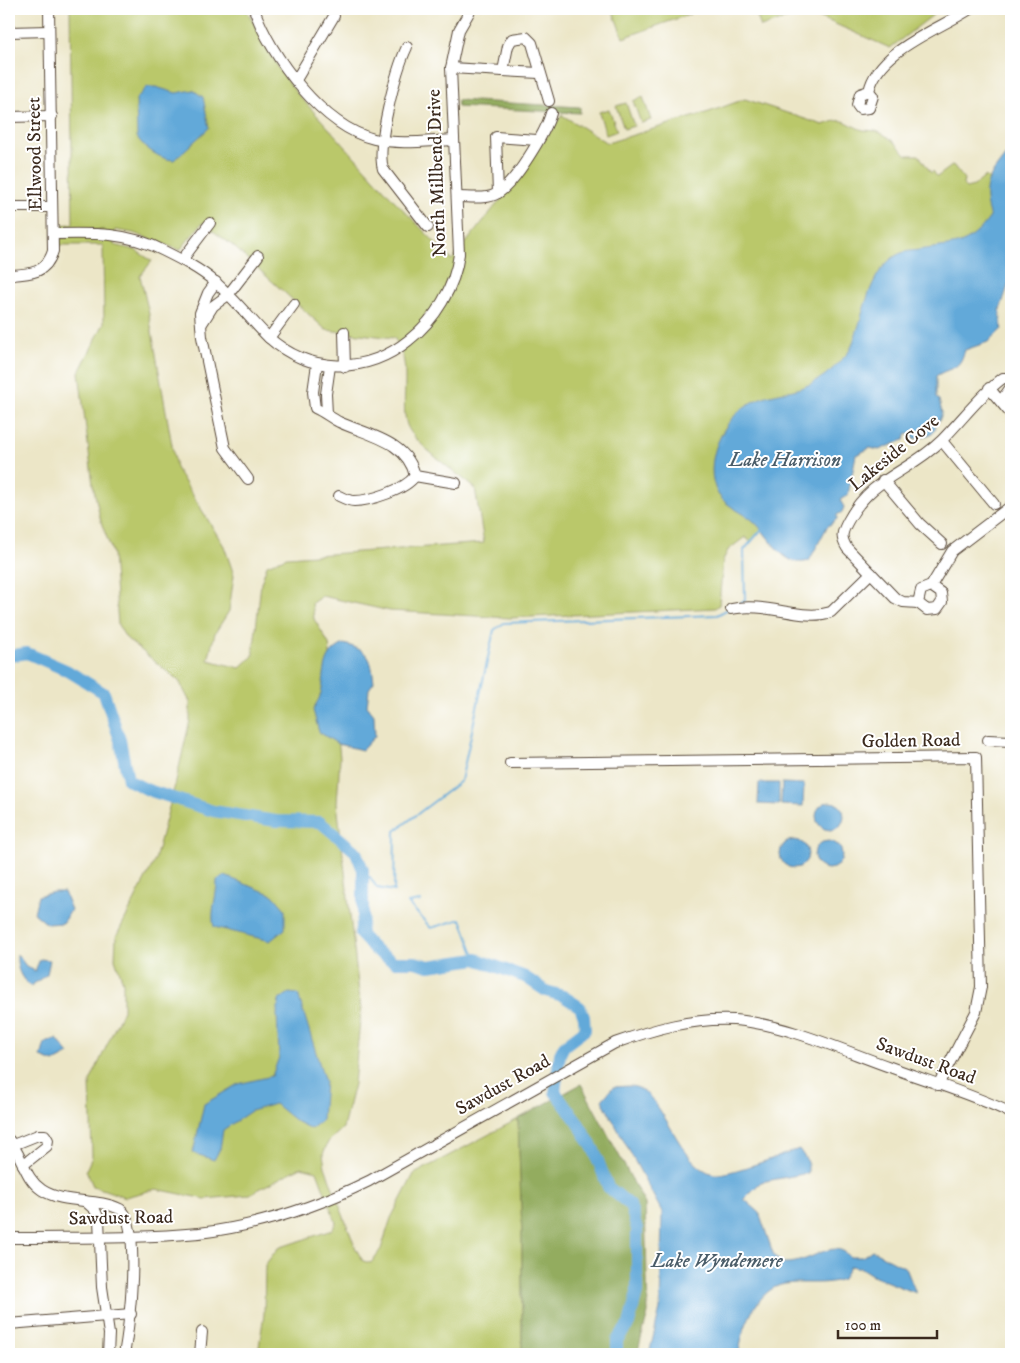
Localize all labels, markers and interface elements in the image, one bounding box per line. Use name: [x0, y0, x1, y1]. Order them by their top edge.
street label: North Millbend Drive: [423, 89, 451, 257]
street label: Ellwood Street: [23, 97, 47, 211]
street label: Lakeside Cove: [844, 409, 944, 496]
water label: Lake Harrison: [728, 448, 841, 473]
street label: Golden Road: [861, 729, 961, 753]
street label: Sawdust Road: [873, 1032, 980, 1090]
street label: Sawdust Road: [452, 1049, 555, 1120]
street label: Sawdust Road: [69, 1206, 174, 1230]
water label: Lake Wyndemere: [650, 1249, 784, 1274]
scale bar: [838, 1308, 936, 1340]
text: 100 m: [845, 1316, 881, 1335]

